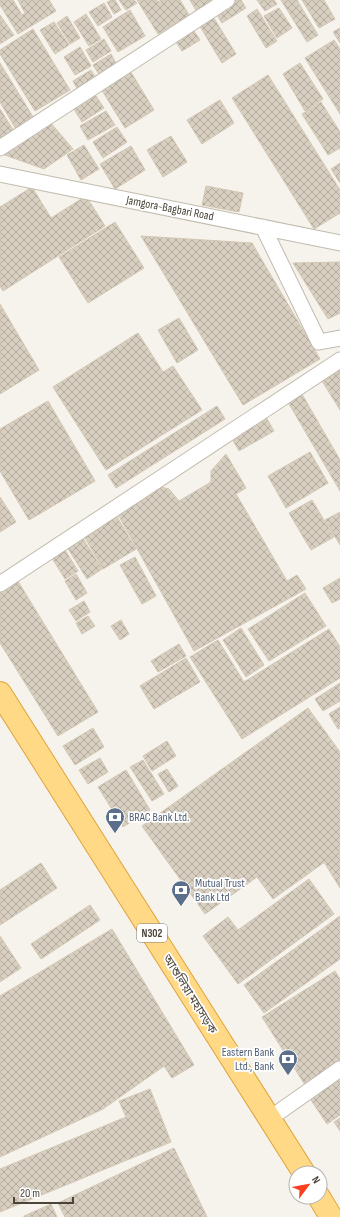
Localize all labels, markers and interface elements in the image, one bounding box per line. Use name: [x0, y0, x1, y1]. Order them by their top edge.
street label: Jamgora-Bagbari Road: [124, 192, 215, 224]
bank icon: BRAC Bank Ltd.: [104, 806, 126, 834]
place label: BRAC Bank Ltd.: [129, 810, 189, 825]
place label: Mutual Trust Bank Ltd: [195, 876, 245, 905]
bank icon: Mutual Trust Bank Ltd: [170, 879, 192, 907]
road number: N302: [137, 924, 167, 942]
street label: আশুলিয়া মহাসড়ক: [159, 951, 221, 1037]
place label: Eastern Bank Ltd., Bank: [222, 1045, 274, 1074]
bank icon: Eastern Bank Ltd., Bank: [277, 1048, 299, 1076]
north arrow: [288, 1165, 328, 1205]
text: N: [309, 1174, 323, 1186]
scale bar: [14, 1179, 73, 1205]
text: 20 m: [20, 1186, 40, 1201]

